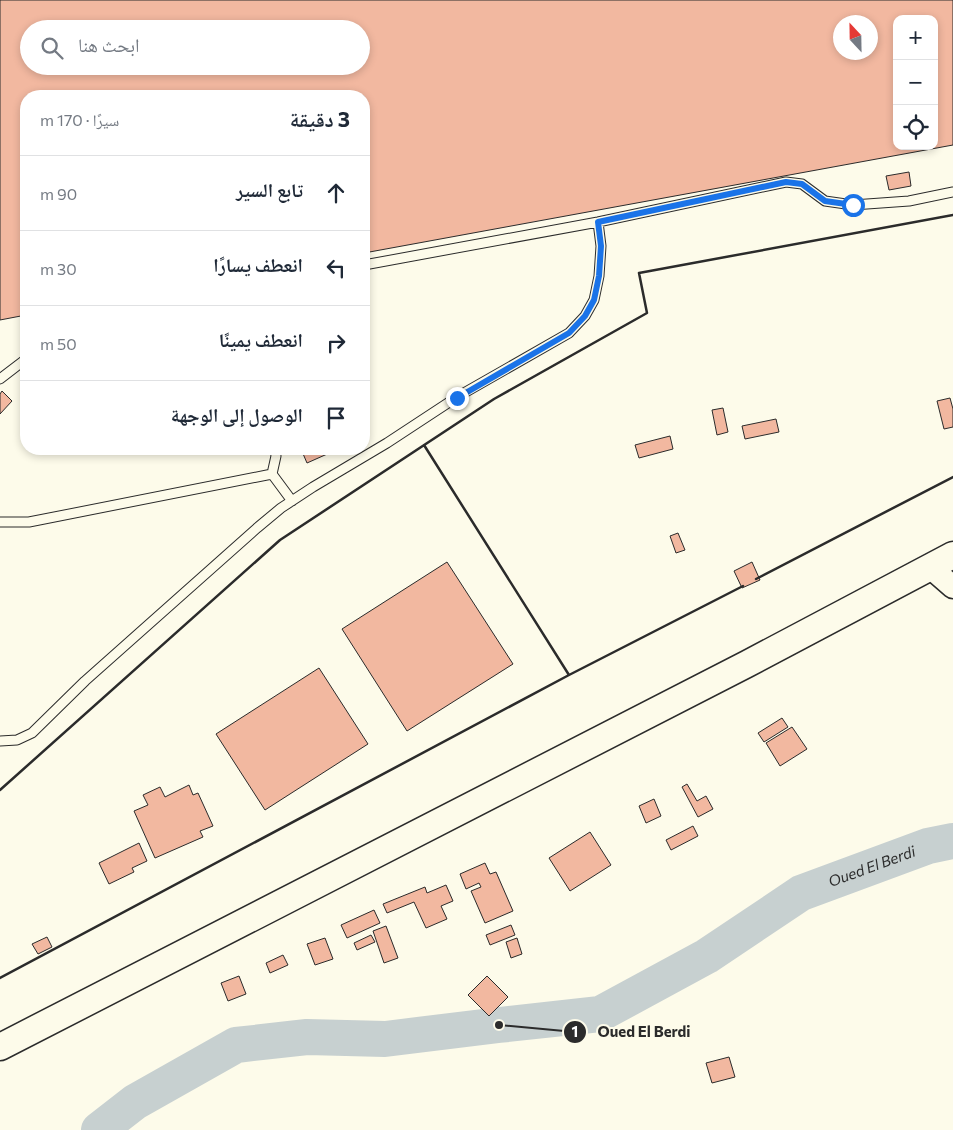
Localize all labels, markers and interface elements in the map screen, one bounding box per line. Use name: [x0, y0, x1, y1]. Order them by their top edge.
north arrow: [833, 15, 878, 60]
map controls: [893, 15, 938, 150]
button: +: [893, 15, 938, 60]
search box: [20, 20, 370, 75]
text: ابحث هنا: [78, 33, 140, 56]
icon: search: [38, 34, 66, 62]
button: −: [893, 60, 938, 105]
button: locate: [893, 105, 938, 150]
text: 3 دقيقة: [290, 106, 350, 131]
text: سيرًا · 170 m: [40, 110, 119, 129]
text: تابع السير: [236, 178, 303, 201]
icon: ahead: [322, 179, 350, 207]
text: 90 m: [40, 184, 77, 203]
route start: [842, 194, 865, 217]
text: انعطف يسارًا: [213, 253, 303, 276]
icon: left: [322, 254, 350, 282]
text: 30 m: [40, 259, 77, 278]
text: انعطف يمينًا: [219, 328, 303, 351]
icon: right: [322, 329, 350, 357]
text: 50 m: [40, 334, 77, 353]
route end: [446, 387, 469, 410]
text: الوصول إلى الوجهة: [171, 403, 303, 426]
icon: arrive: [322, 404, 350, 432]
water label: Oued El Berdi: [826, 841, 919, 890]
callout: Oued El Berdi: [562, 1017, 700, 1047]
text: 1: [572, 1022, 578, 1040]
text: Oued El Berdi: [598, 1022, 690, 1040]

